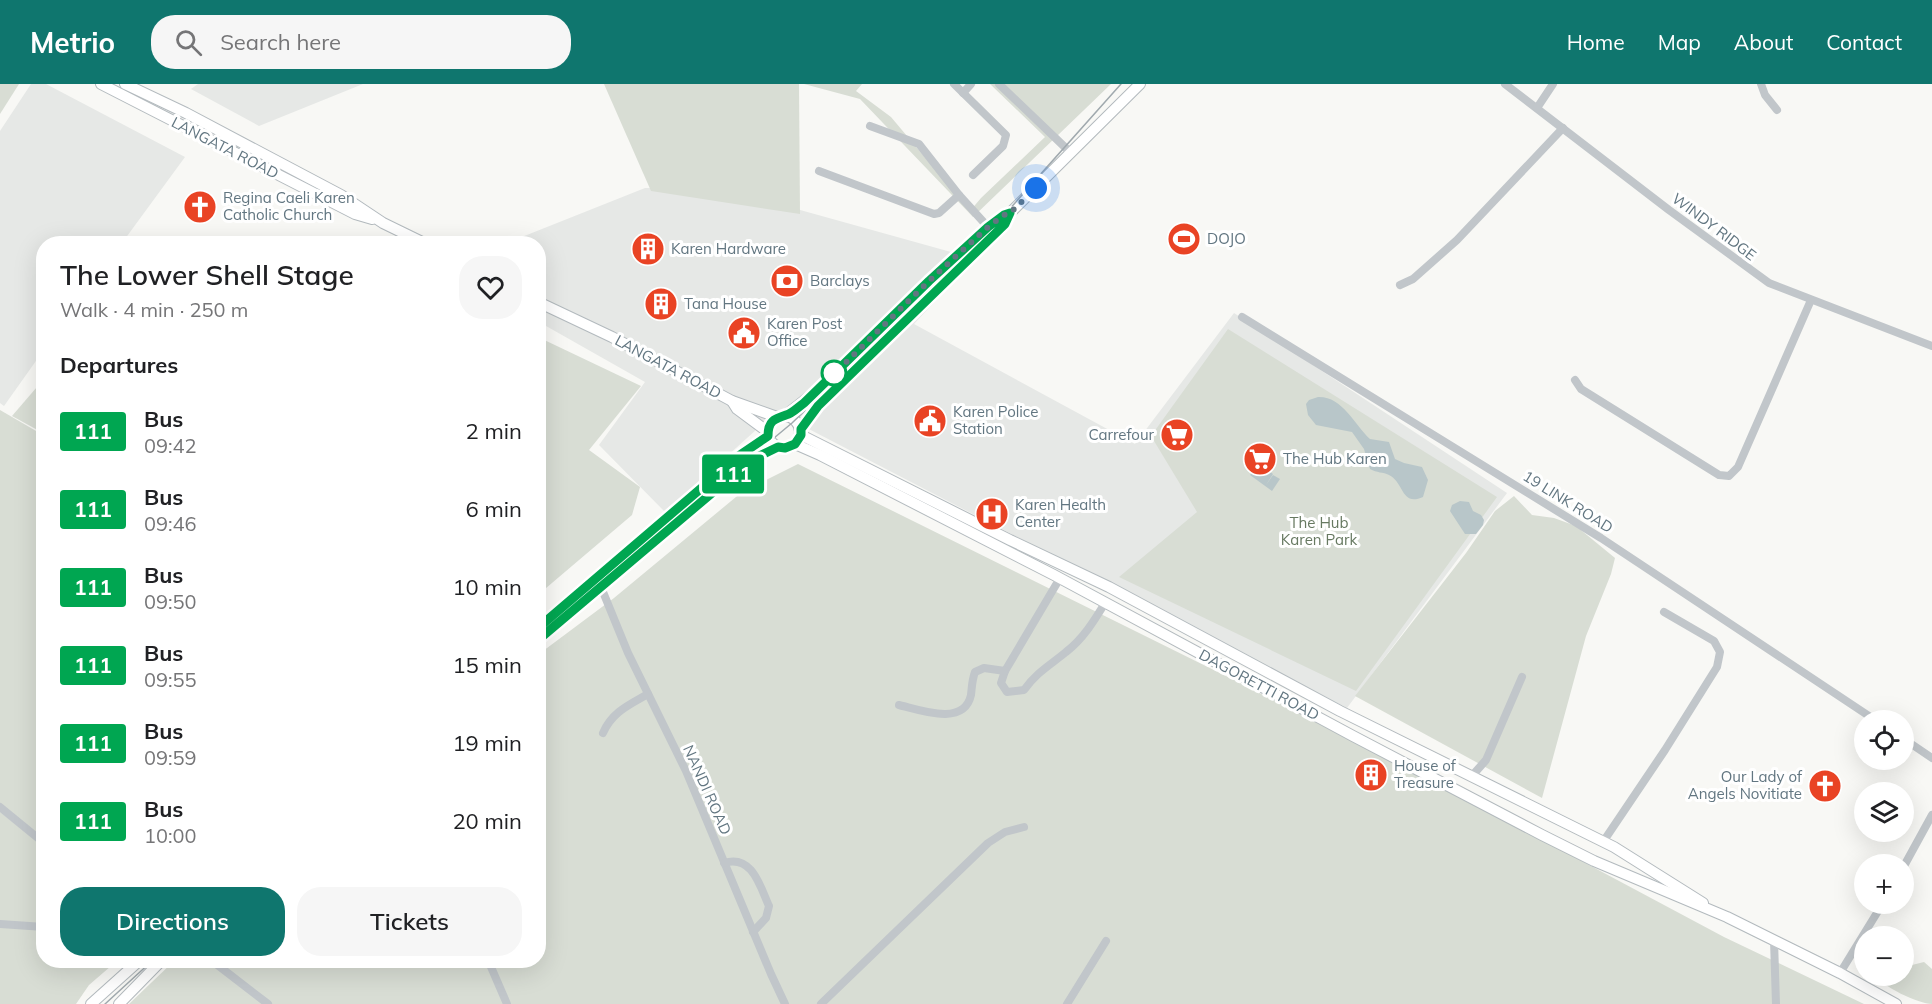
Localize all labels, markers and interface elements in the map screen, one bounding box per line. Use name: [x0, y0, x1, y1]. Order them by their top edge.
search box: [151, 15, 571, 69]
text: Metrio: [30, 25, 115, 60]
icon: search: [172, 26, 205, 59]
text: Search here: [220, 28, 341, 56]
text: Home: [1567, 29, 1625, 55]
text: Map: [1658, 29, 1701, 55]
text: About: [1734, 29, 1793, 55]
text: Contact: [1826, 29, 1902, 55]
street label: LANGATA ROAD: [168, 112, 282, 183]
your location: [1021, 173, 1051, 203]
place label: Regina Caeli Karen Catholic Church: [223, 188, 355, 224]
church icon: Regina Caeli Karen Catholic Church: [182, 189, 218, 225]
street label: WINDY RIDGE: [1668, 189, 1760, 265]
sports icon: DOJO: [1166, 221, 1202, 257]
place label: DOJO: [1207, 229, 1246, 248]
building icon: Karen Hardware: [630, 231, 666, 267]
place label: Karen Hardware: [671, 239, 786, 258]
button: heart: [459, 256, 522, 319]
text: The Lower Shell Stage: [60, 257, 354, 292]
bank icon: Barclays: [769, 263, 805, 299]
place label: Barclays: [810, 271, 870, 290]
building icon: Tana House: [643, 286, 679, 322]
place label: Tana House: [684, 294, 767, 313]
text: Walk · 4 min · 250 m: [60, 297, 248, 322]
place label: Karen Post Office: [767, 314, 842, 350]
public building icon: Karen Post Office: [726, 315, 762, 351]
street label: LANGATA ROAD: [612, 331, 725, 403]
text: Departures: [60, 351, 178, 379]
unlabelled marker: [821, 360, 847, 386]
place label: Karen Police Station: [953, 402, 1038, 438]
public building icon: Karen Police Station: [912, 403, 948, 439]
text: Bus: [144, 405, 183, 433]
text: 2 min: [466, 417, 522, 445]
supermarket icon: Carrefour: [1159, 417, 1195, 453]
text: 111: [74, 418, 112, 444]
place label: Carrefour: [1089, 425, 1155, 444]
text: 09:42: [144, 433, 197, 458]
supermarket icon: The Hub Karen: [1242, 441, 1278, 477]
place label: The Hub Karen: [1283, 449, 1387, 468]
line badge: 111: [698, 454, 768, 494]
text: 111: [714, 461, 752, 487]
street label: 19 LINK ROAD: [1520, 466, 1617, 537]
text: Bus: [144, 483, 183, 511]
text: 6 min: [466, 495, 522, 523]
place label: Karen Health Center: [1015, 495, 1106, 531]
text: 111: [74, 496, 112, 522]
hospital icon: Karen Health Center: [974, 496, 1010, 532]
text: 09:46: [144, 511, 197, 536]
park label: The Hub Karen Park: [1281, 513, 1357, 549]
text: Bus: [144, 561, 183, 589]
text: 10 min: [452, 573, 522, 601]
text: 111: [74, 574, 112, 600]
text: 09:50: [144, 589, 197, 614]
text: Bus: [144, 639, 183, 667]
street label: DAGORETTI ROAD: [1196, 645, 1323, 724]
text: 15 min: [452, 651, 522, 679]
text: 111: [74, 652, 112, 678]
text: 09:55: [144, 667, 197, 692]
map controls: [1854, 710, 1914, 986]
button: locate: [1854, 710, 1914, 770]
text: Bus: [144, 717, 183, 745]
text: 19 min: [452, 729, 522, 757]
text: 111: [74, 730, 112, 756]
street label: NANDI ROAD: [679, 742, 736, 838]
text: 09:59: [144, 745, 197, 770]
place label: House of Treasure: [1394, 756, 1457, 792]
building icon: House of Treasure: [1353, 757, 1389, 793]
place label: Our Lady of Angels Novitiate: [1688, 767, 1803, 803]
church icon: Our Lady of Angels Novitiate: [1807, 768, 1843, 804]
button: layers: [1854, 782, 1914, 842]
text: Bus: [144, 795, 183, 823]
text: 20 min: [452, 807, 522, 835]
text: 111: [74, 808, 112, 834]
text: 10:00: [144, 823, 197, 848]
button: +: [1854, 854, 1914, 914]
button: Directions: [60, 887, 285, 956]
button: Tickets: [297, 887, 522, 956]
button: −: [1854, 926, 1914, 986]

